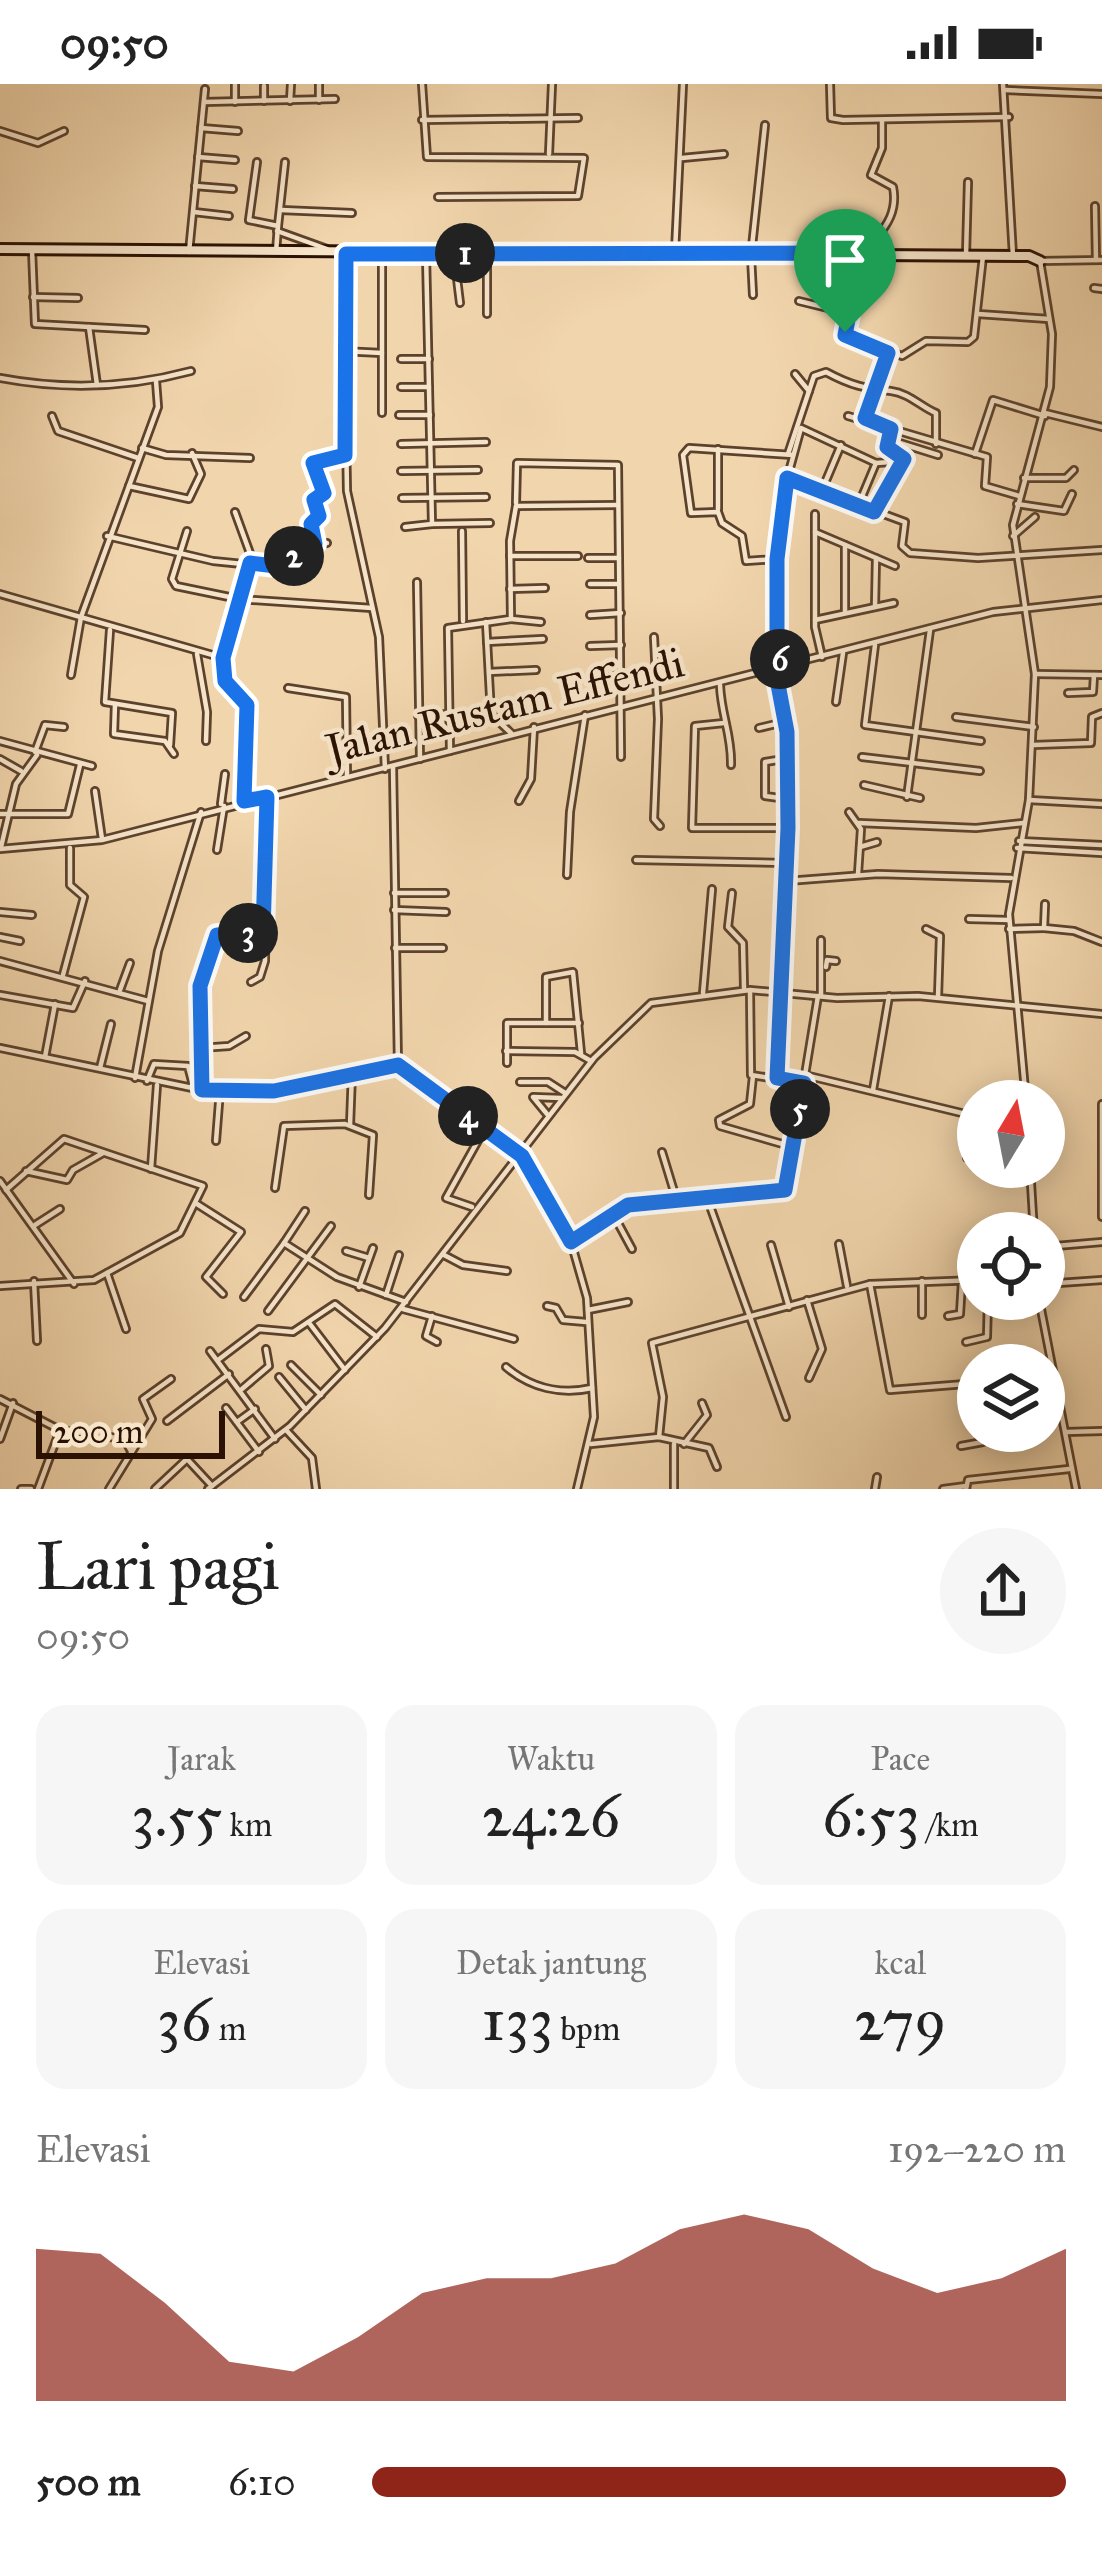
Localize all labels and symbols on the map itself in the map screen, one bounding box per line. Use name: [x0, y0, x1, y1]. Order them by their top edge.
pin: [794, 209, 896, 332]
pin: 1: [435, 223, 495, 283]
pin: 2: [264, 526, 324, 586]
pin: 6: [750, 629, 810, 689]
street label: Jalan Rustam Effendi: [317, 636, 689, 777]
pin: 3: [218, 903, 278, 963]
pin: 5: [770, 1079, 830, 1139]
north arrow: [957, 1080, 1065, 1188]
pin: 4: [438, 1086, 498, 1146]
scale bar: [36, 1405, 225, 1458]

